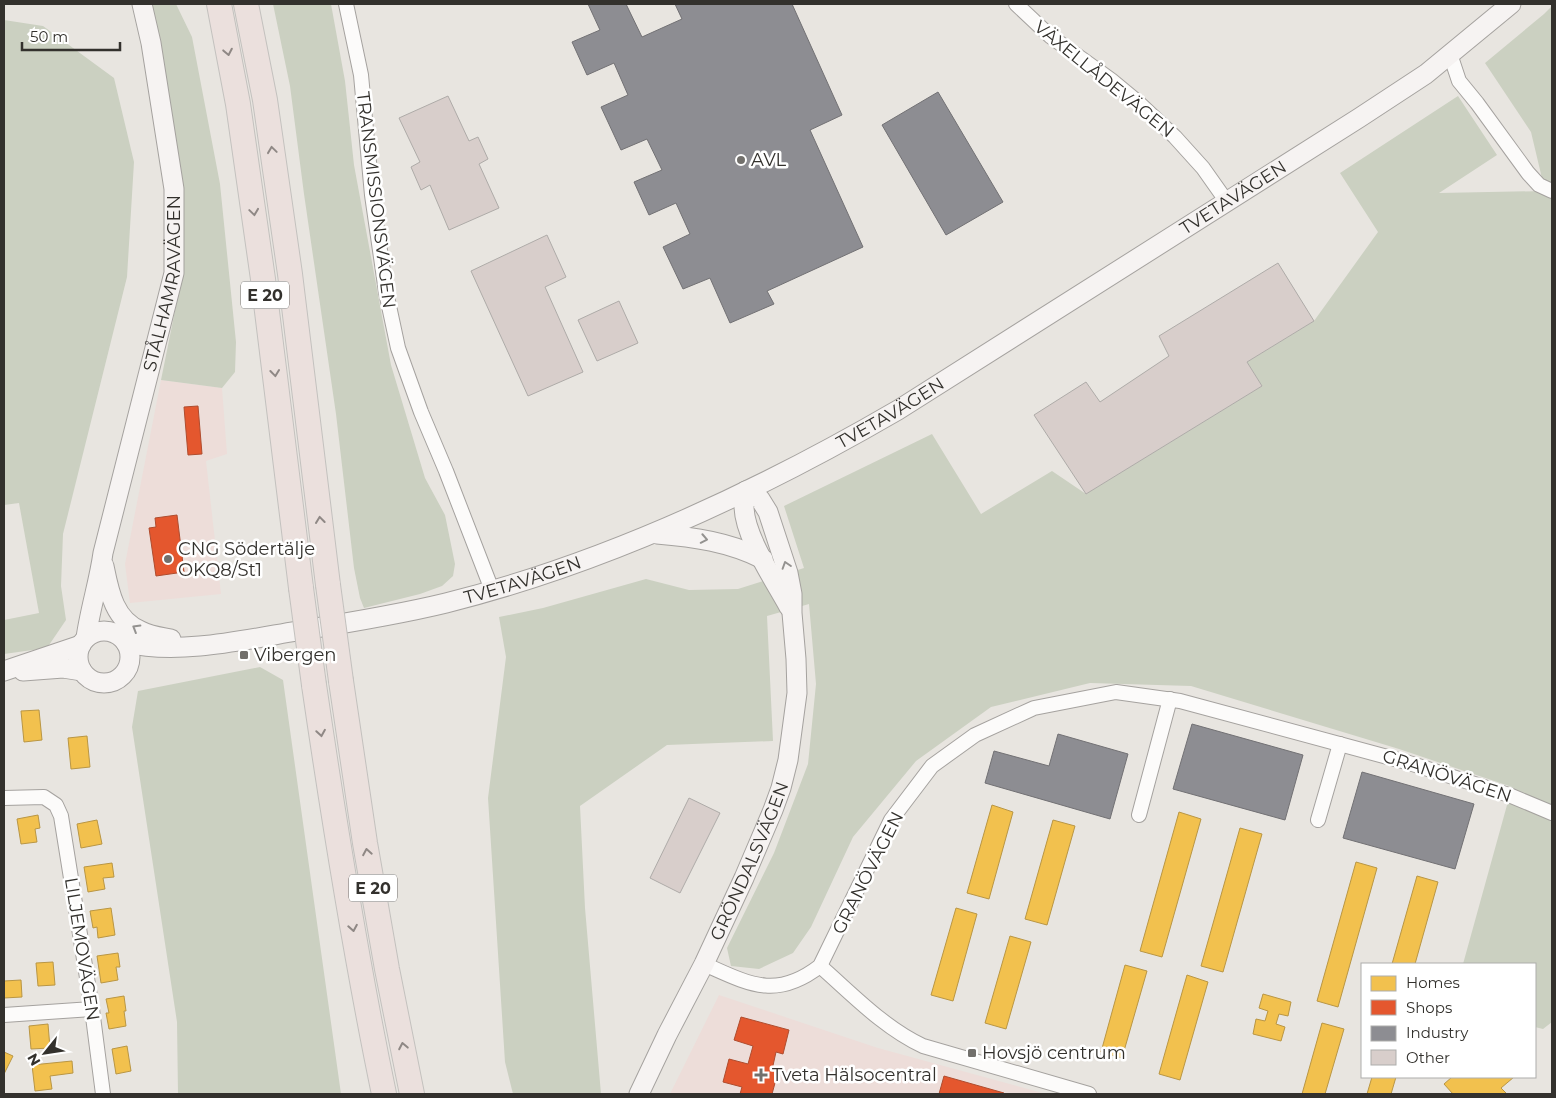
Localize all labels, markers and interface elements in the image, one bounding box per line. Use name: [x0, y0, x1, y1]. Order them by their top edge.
street label: VÄXELLÅDEVÄGEN: [1030, 15, 1179, 142]
scale bar: [22, 20, 120, 52]
text: 50 m: [30, 27, 68, 46]
one-way arrow: [223, 47, 233, 56]
street label: TRANSMISSIONSVÄGEN: [352, 90, 400, 310]
one-way arrow: [268, 146, 278, 155]
place label: AVL: [751, 149, 787, 171]
marker: AVL: [735, 154, 747, 166]
street label: TVETAVÄGEN: [1176, 156, 1291, 240]
street label: STÅLHAMRAVÄGEN: [138, 195, 185, 374]
one-way arrow: [248, 208, 258, 216]
road number: E 20: [241, 282, 289, 308]
one-way arrow: [269, 370, 280, 378]
street label: TVETAVÄGEN: [832, 373, 948, 454]
one-way arrow: [315, 515, 326, 523]
one-way arrow: [699, 534, 708, 544]
place label: CNG Södertälje OKQ8/St1: [178, 538, 315, 581]
street label: TVETAVÄGEN: [461, 551, 584, 609]
marker: CNG Södertälje OKQ8/St1: [162, 553, 174, 565]
one-way arrow: [781, 561, 791, 569]
one-way arrow: [132, 624, 141, 634]
place label: Vibergen: [254, 644, 337, 666]
marker: Vibergen: [238, 649, 250, 661]
one-way arrow: [315, 730, 326, 738]
street label: GRANÖVÄGEN: [1380, 745, 1514, 807]
street label: GRÖNDALSVÄGEN: [705, 779, 793, 944]
street label: GRANÖVÄGEN: [828, 808, 908, 938]
one-way arrow: [362, 848, 372, 857]
road number: E 20: [349, 874, 397, 901]
street label: LILJEMOVÄGEN: [60, 876, 104, 1022]
one-way arrow: [347, 924, 357, 933]
legend: [1361, 963, 1536, 1078]
text: Homes: [1406, 973, 1460, 992]
text: Shops: [1406, 998, 1452, 1017]
text: Industry: [1406, 1023, 1469, 1042]
north arrow: [20, 1028, 70, 1078]
one-way arrow: [398, 1042, 408, 1051]
place label: Hovsjö centrum: [982, 1042, 1126, 1064]
marker: Hovsjö centrum: [966, 1047, 978, 1059]
text: Other: [1406, 1048, 1450, 1067]
text: N: [23, 1050, 44, 1069]
place label: Tveta Hälsocentral: [772, 1064, 937, 1086]
marker: Tveta Hälsocentral: [754, 1068, 768, 1082]

